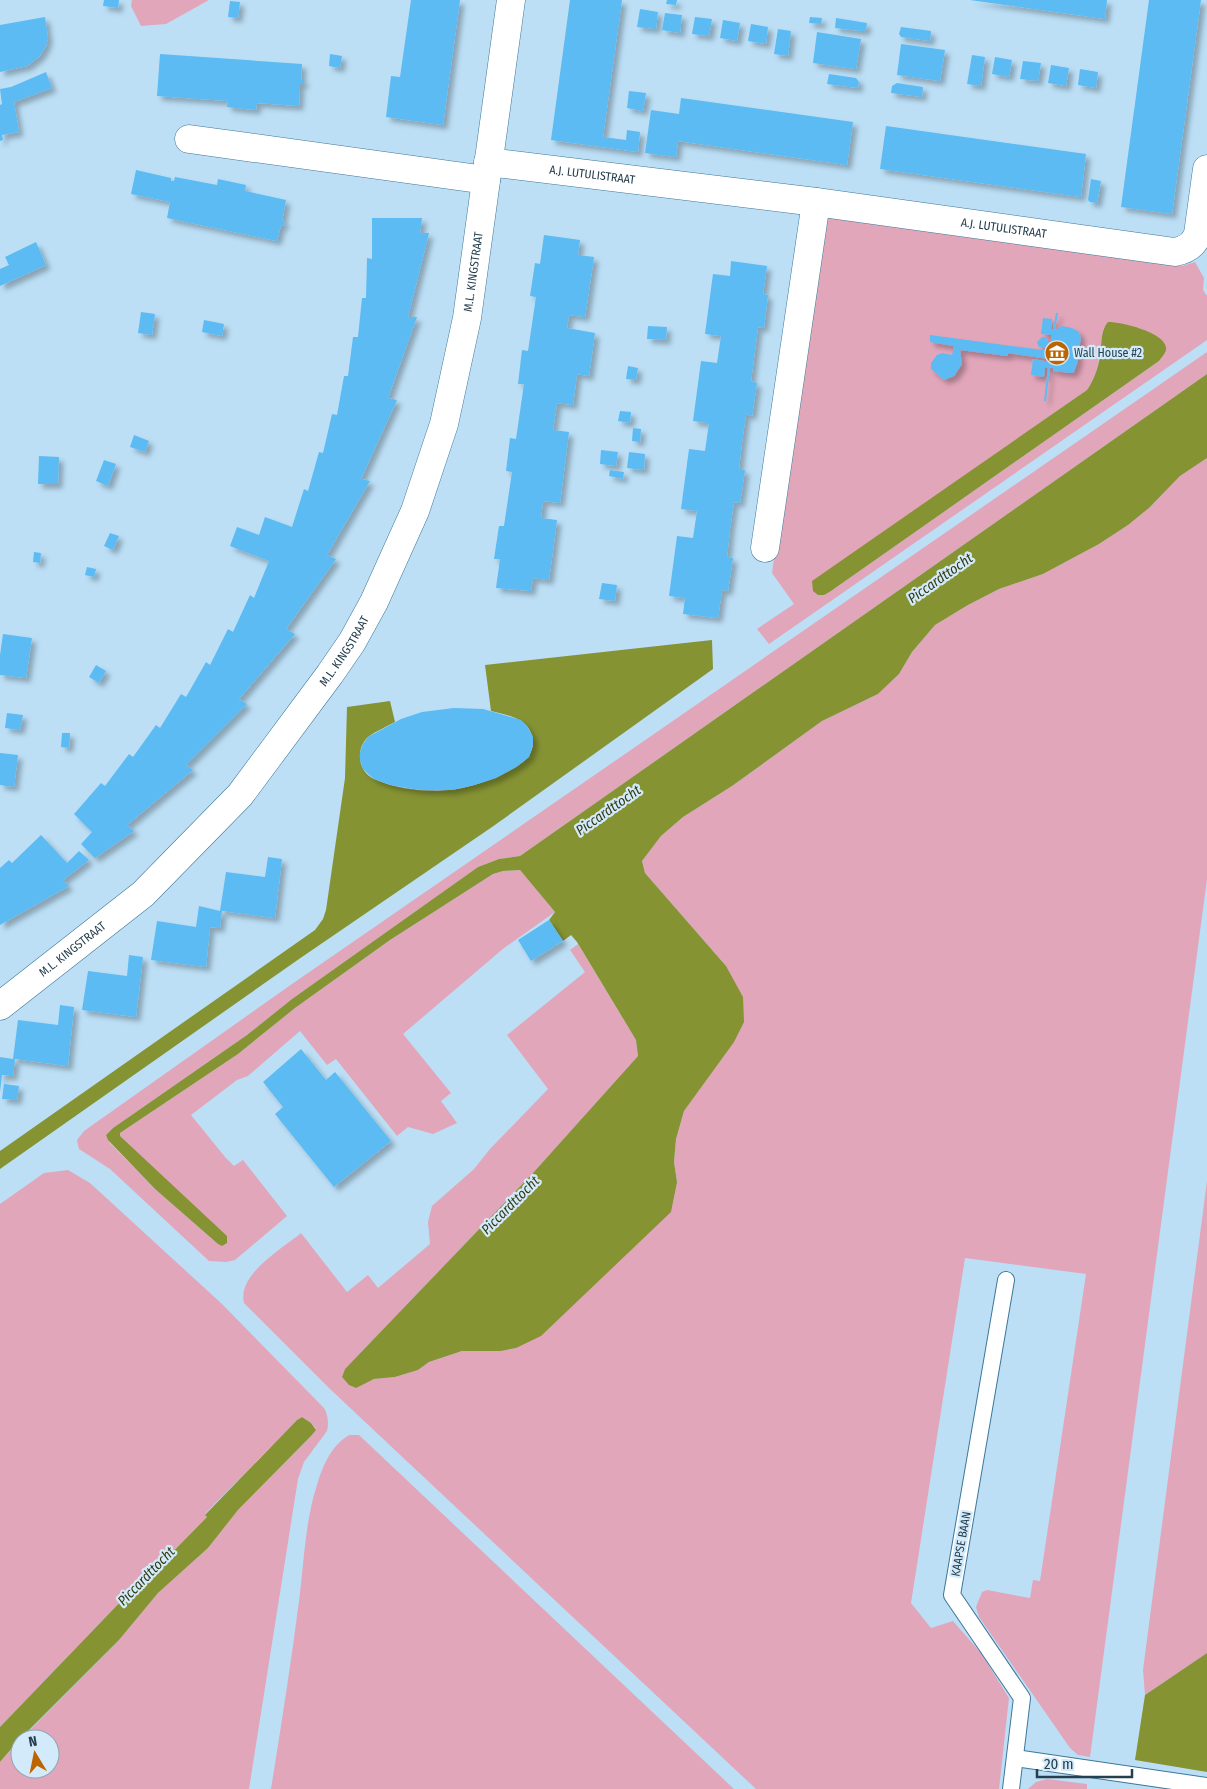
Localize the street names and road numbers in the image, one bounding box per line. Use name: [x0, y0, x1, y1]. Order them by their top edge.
street label: A.J. LUTULISTRAAT: [549, 163, 636, 187]
street label: A.J. LUTULISTRAAT: [960, 215, 1048, 241]
street label: M.L. KINGSTRAAT: [461, 230, 486, 313]
street label: M.L. KINGSTRAAT: [316, 613, 372, 689]
street label: M.L. KINGSTRAAT: [36, 919, 109, 980]
street label: KAAPSE BAAN: [948, 1510, 974, 1578]

